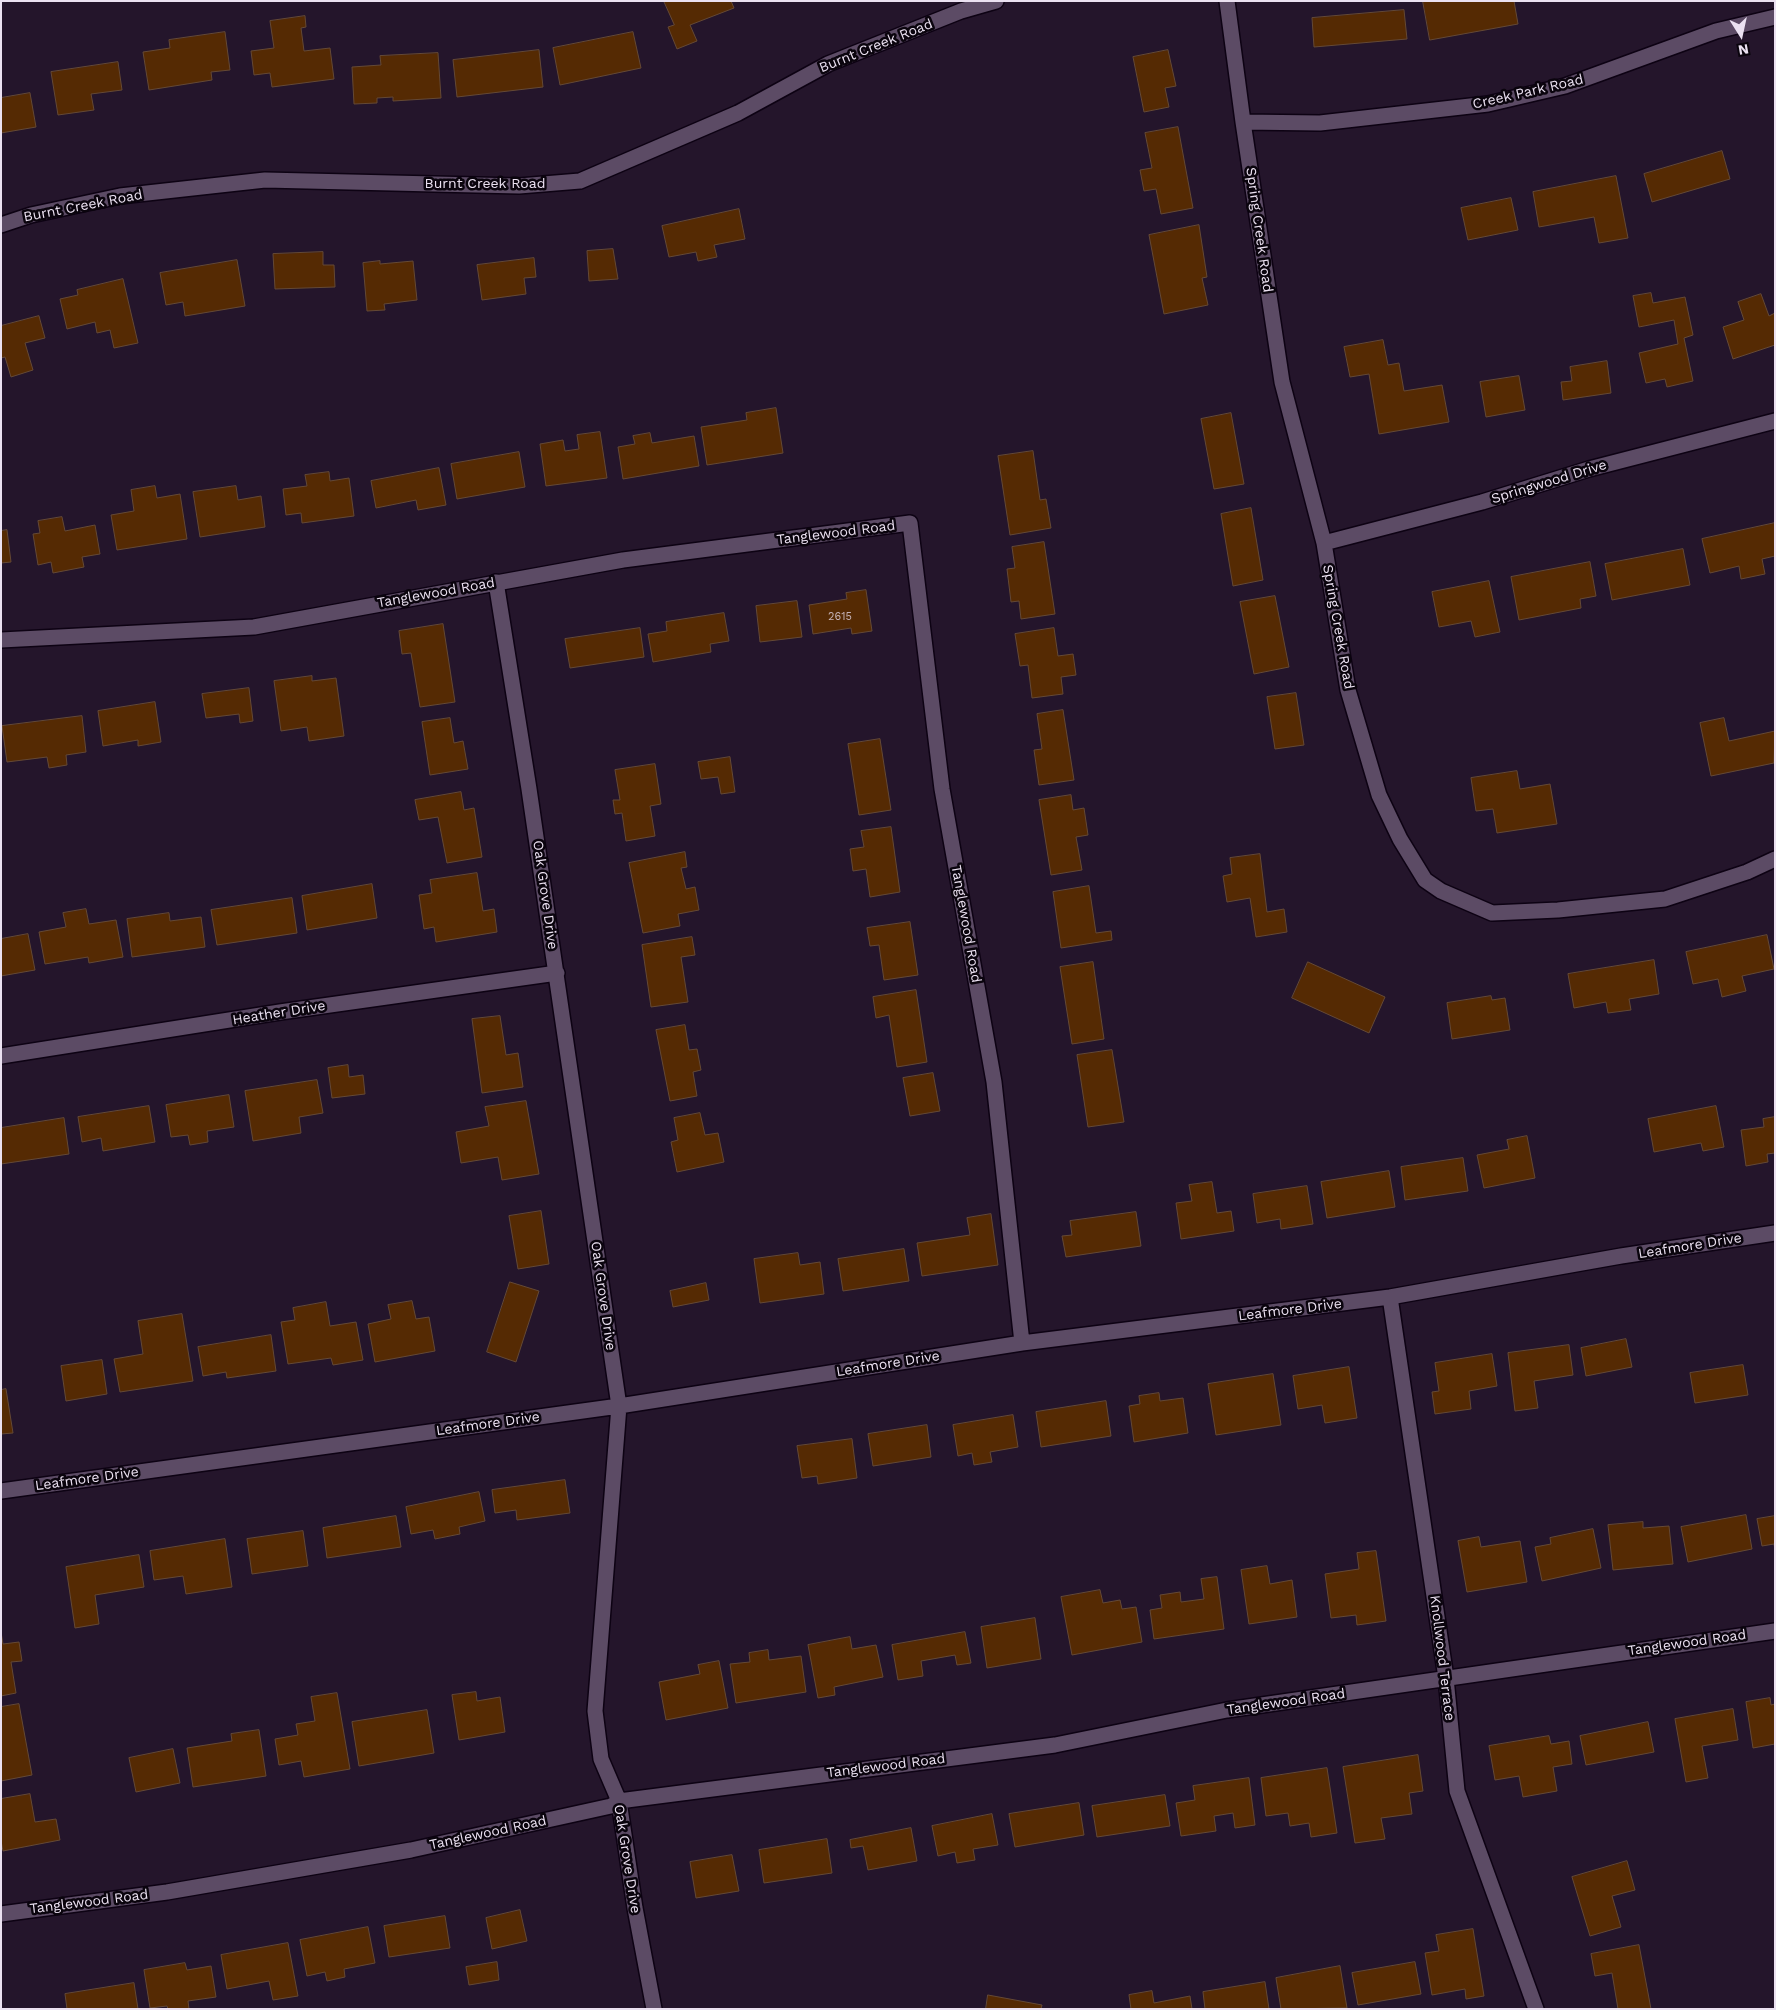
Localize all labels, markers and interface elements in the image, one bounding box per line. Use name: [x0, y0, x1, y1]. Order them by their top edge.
north arrow: [1716, 10, 1766, 60]
street label: Burnt Creek Road: [817, 16, 935, 76]
text: N: [1737, 41, 1750, 59]
street label: Creek Park Road: [1471, 71, 1585, 113]
street label: Spring Creek Road: [1242, 166, 1276, 294]
street label: Burnt Creek Road: [425, 176, 545, 192]
street label: Burnt Creek Road: [22, 186, 144, 226]
street label: Springwood Drive: [1489, 456, 1609, 508]
street label: Tanglewood Road: [776, 517, 896, 549]
street label: Spring Creek Road: [1319, 563, 1357, 691]
street label: Tanglewood Road: [376, 574, 496, 612]
house number: 2615: [828, 610, 852, 624]
street label: Oak Grove Drive: [529, 839, 561, 951]
street label: Tanglewood Road: [947, 864, 985, 984]
street label: Heather Drive: [231, 997, 327, 1029]
street label: Leafmore Drive: [1637, 1230, 1743, 1262]
street label: Oak Grove Drive: [587, 1240, 619, 1352]
street label: Leafmore Drive: [1237, 1295, 1343, 1325]
street label: Leafmore Drive: [835, 1348, 941, 1380]
street label: Leafmore Drive: [435, 1408, 541, 1440]
street label: Leafmore Drive: [34, 1463, 140, 1495]
street label: Knollwood Terrace: [1426, 1594, 1458, 1722]
street label: Tanglewood Road: [1627, 1626, 1747, 1660]
street label: Tanglewood Road: [1226, 1685, 1346, 1719]
street label: Tanglewood Road: [826, 1750, 946, 1782]
street label: Oak Grove Drive: [610, 1803, 644, 1915]
street label: Tanglewood Road: [428, 1812, 548, 1854]
street label: Tanglewood Road: [29, 1886, 149, 1918]

